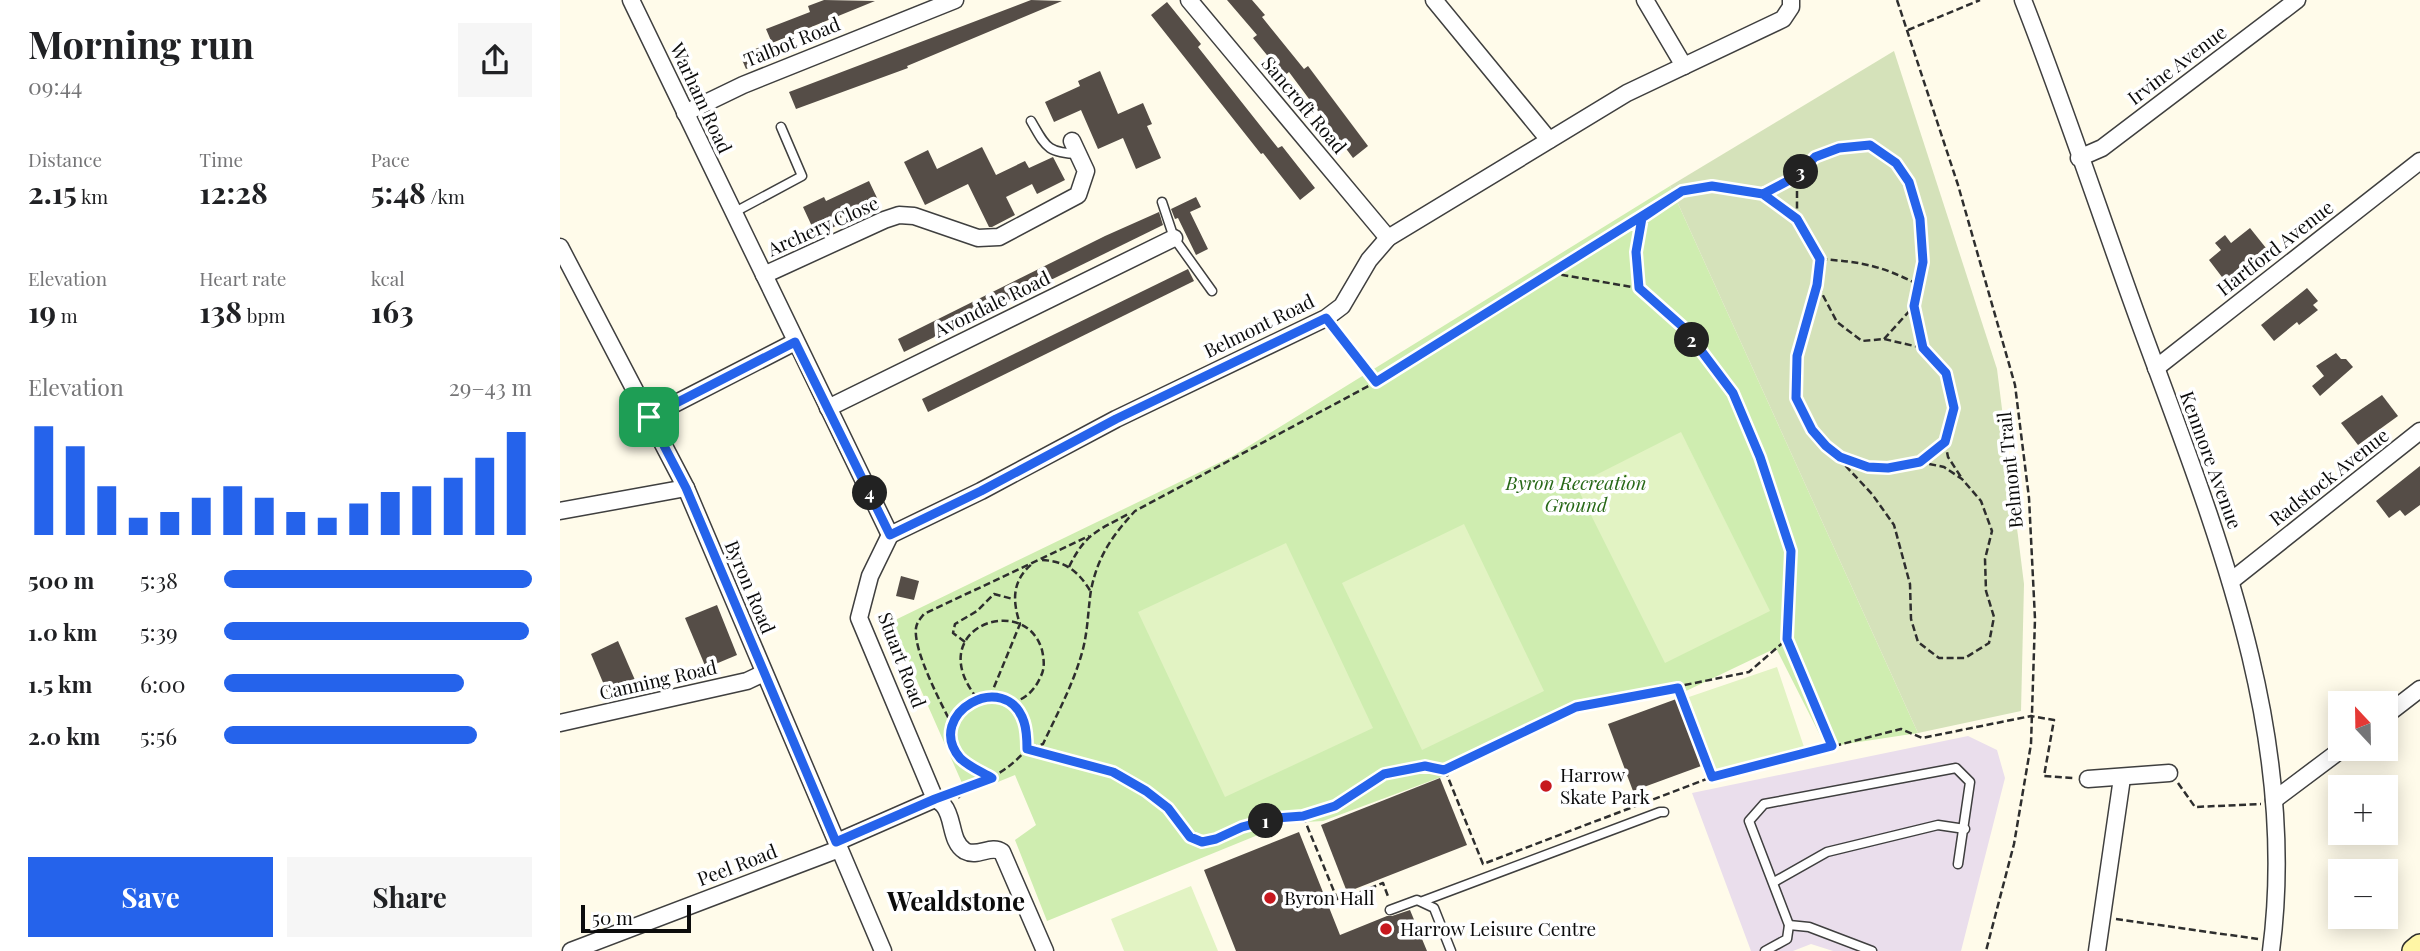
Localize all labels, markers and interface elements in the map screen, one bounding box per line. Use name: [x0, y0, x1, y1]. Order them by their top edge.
street label: Talbot Road: [740, 10, 844, 72]
text: Morning run: [28, 18, 254, 69]
street label: Irvine Avenue: [2122, 18, 2231, 110]
button: share: [458, 23, 532, 97]
street label: Warham Road: [665, 37, 739, 157]
street label: Sancroft Road: [1256, 50, 1353, 158]
text: 09:44: [28, 70, 82, 101]
text: Distance: [28, 146, 102, 172]
text: Time: [199, 146, 243, 172]
text: Pace: [371, 146, 410, 172]
pin: 3: [1784, 154, 1818, 190]
text: 3: [1796, 158, 1805, 184]
text: 2.15: [28, 172, 77, 212]
text: 12:28: [199, 172, 268, 212]
text: 5:48: [371, 172, 426, 212]
text: km: [77, 183, 108, 209]
text: /km: [426, 183, 465, 209]
street label: Archery Close: [762, 189, 882, 262]
street label: Hartford Avenue: [2211, 193, 2338, 301]
street label: Avondale Road: [928, 264, 1054, 343]
text: Elevation: [28, 265, 107, 291]
text: Heart rate: [199, 265, 286, 291]
text: kcal: [371, 265, 405, 291]
street label: Belmont Road: [1199, 287, 1318, 363]
text: 19: [28, 291, 56, 331]
text: 138: [199, 291, 242, 331]
text: 163: [371, 291, 414, 331]
text: m: [56, 302, 78, 328]
text: bpm: [242, 302, 285, 328]
pin: 2: [1674, 322, 1710, 358]
text: 2: [1687, 326, 1696, 352]
text: Elevation: [28, 371, 124, 402]
text: 29–43 m: [449, 371, 532, 402]
pin: [619, 387, 679, 447]
street label: Kenmore Avenue: [2175, 387, 2249, 532]
icon: arrive: [630, 398, 668, 436]
street label: Belmont Trail: [1990, 410, 2028, 530]
street label: Radstock Avenue: [2263, 421, 2393, 531]
park label: Byron Recreation Ground: [1504, 469, 1647, 517]
pin: 4: [852, 476, 888, 510]
text: 4: [864, 479, 875, 505]
street label: Byron Road: [720, 536, 782, 637]
text: 500 m: [28, 564, 94, 595]
text: 5:38: [140, 564, 178, 595]
street label: Stuart Road: [873, 608, 933, 711]
text: 1.0 km: [28, 616, 97, 647]
text: 5:39: [140, 616, 178, 647]
street label: Canning Road: [596, 653, 719, 705]
text: 1.5 km: [28, 668, 92, 699]
text: 6:00: [140, 668, 186, 699]
north arrow: [2328, 691, 2398, 761]
map controls: [2328, 691, 2398, 929]
text: 2.0 km: [28, 720, 100, 751]
text: 5:56: [140, 720, 177, 751]
place label: Harrow Skate Park: [1560, 761, 1651, 809]
button: +: [2328, 775, 2398, 845]
marker: Harrow Skate Park: [1538, 778, 1554, 794]
pin: 1: [1248, 804, 1284, 838]
text: 1: [1262, 807, 1269, 833]
street label: Peel Road: [693, 837, 780, 891]
button: Save: [28, 857, 273, 937]
button: Share: [287, 857, 532, 937]
button: −: [2328, 859, 2398, 929]
district label: Wealdstone: [886, 883, 1025, 918]
place label: Byron Hall: [1284, 884, 1375, 910]
marker: Byron Hall: [1262, 890, 1278, 906]
scale bar: [581, 902, 691, 934]
text: 50 m: [592, 904, 633, 930]
place label: Harrow Leisure Centre: [1400, 915, 1596, 941]
marker: Harrow Leisure Centre: [1378, 921, 1394, 937]

